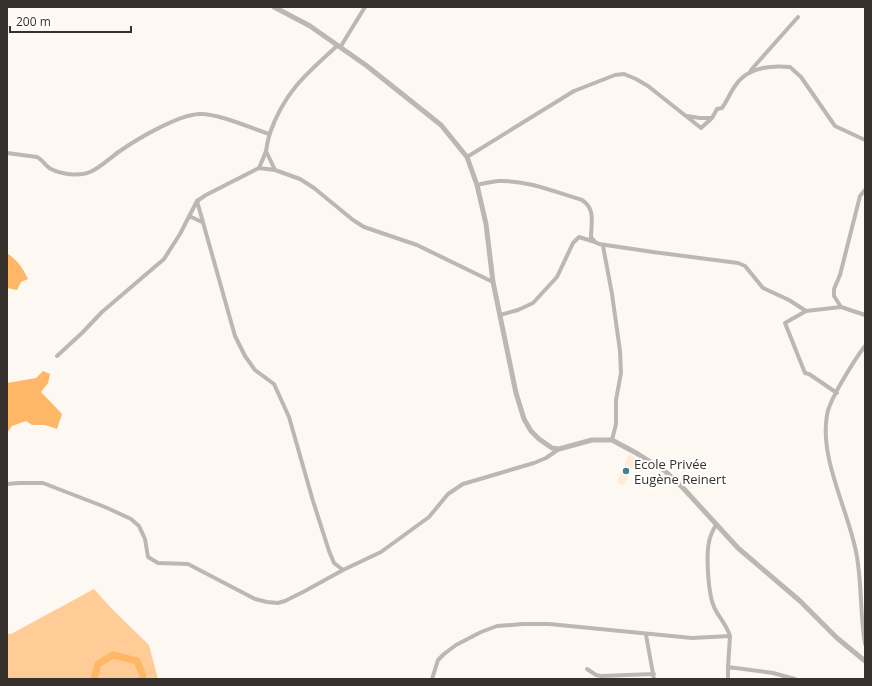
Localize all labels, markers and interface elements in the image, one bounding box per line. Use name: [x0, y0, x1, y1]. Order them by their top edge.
scale bar: [10, 8, 131, 34]
text: 200 m: [16, 13, 51, 30]
place label: Ecole Privée Eugène Reinert: [634, 455, 726, 488]
marker: Ecole Privée Eugène Reinert: [621, 466, 631, 476]

